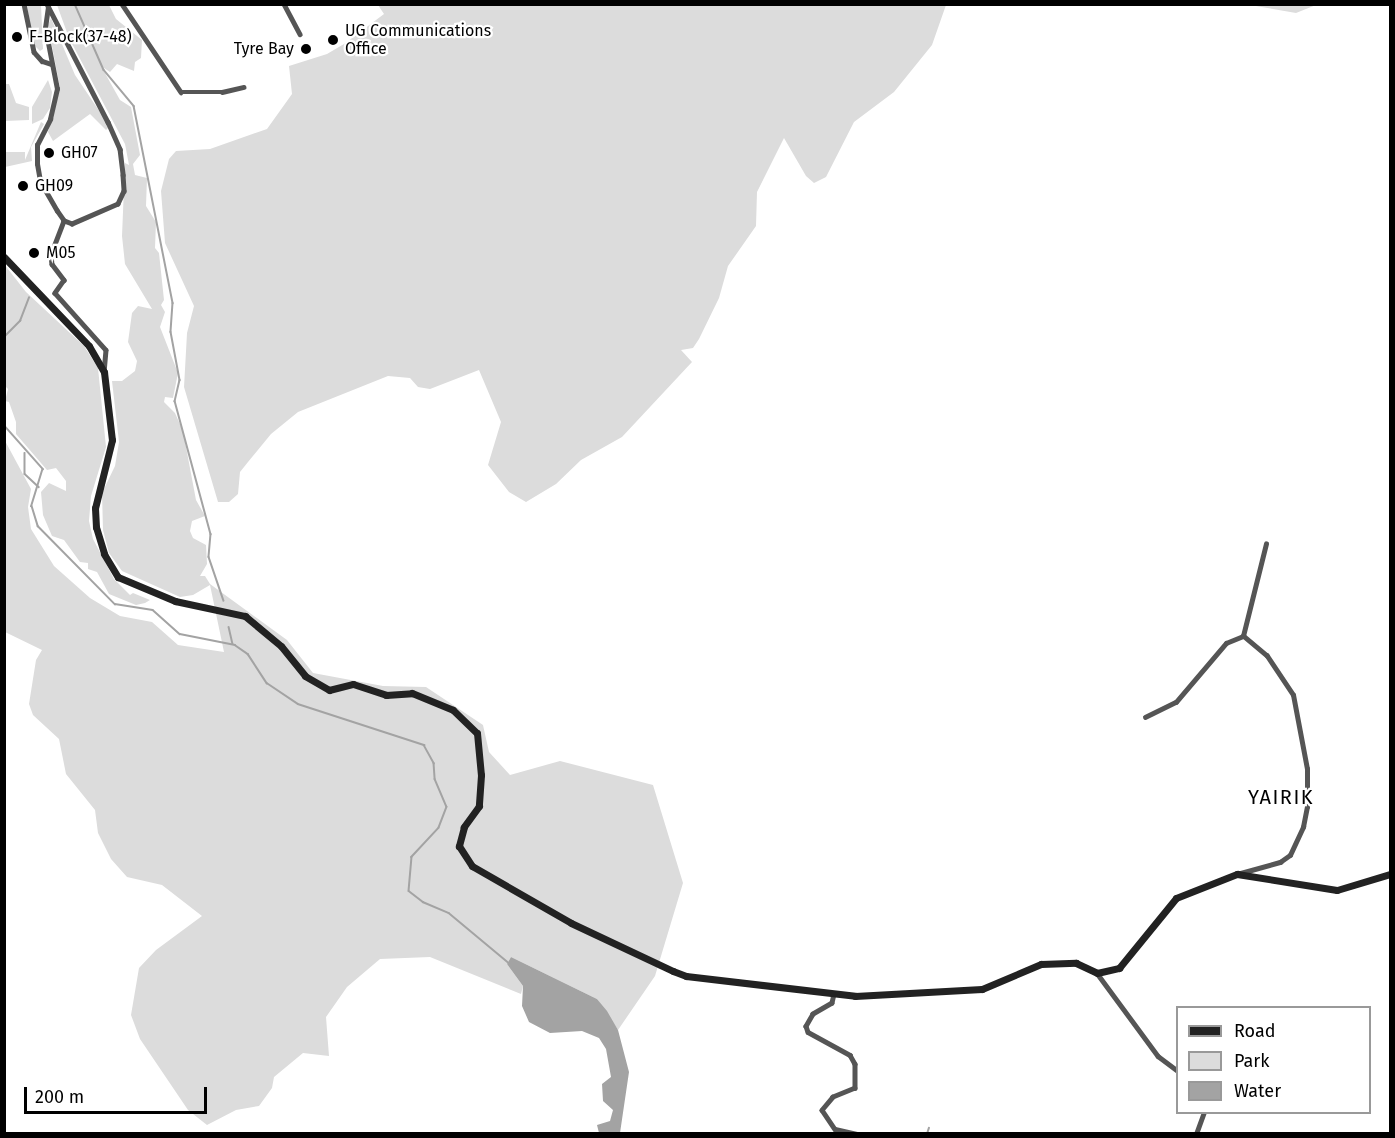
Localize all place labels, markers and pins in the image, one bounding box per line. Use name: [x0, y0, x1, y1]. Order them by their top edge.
place label: UG Communications Office: [345, 21, 491, 59]
place label: F-Block(37-48): [29, 27, 132, 47]
marker: F-Block(37-48): [10, 30, 24, 44]
marker: UG Communications Office: [326, 33, 340, 47]
place label: Tyre Bay: [234, 39, 294, 59]
marker: Tyre Bay: [299, 42, 313, 56]
place label: GH07: [61, 143, 98, 163]
marker: GH07: [42, 146, 56, 160]
place label: GH09: [35, 176, 73, 196]
marker: GH09: [16, 179, 30, 193]
place label: M05: [46, 243, 75, 263]
marker: M05: [27, 246, 41, 260]

